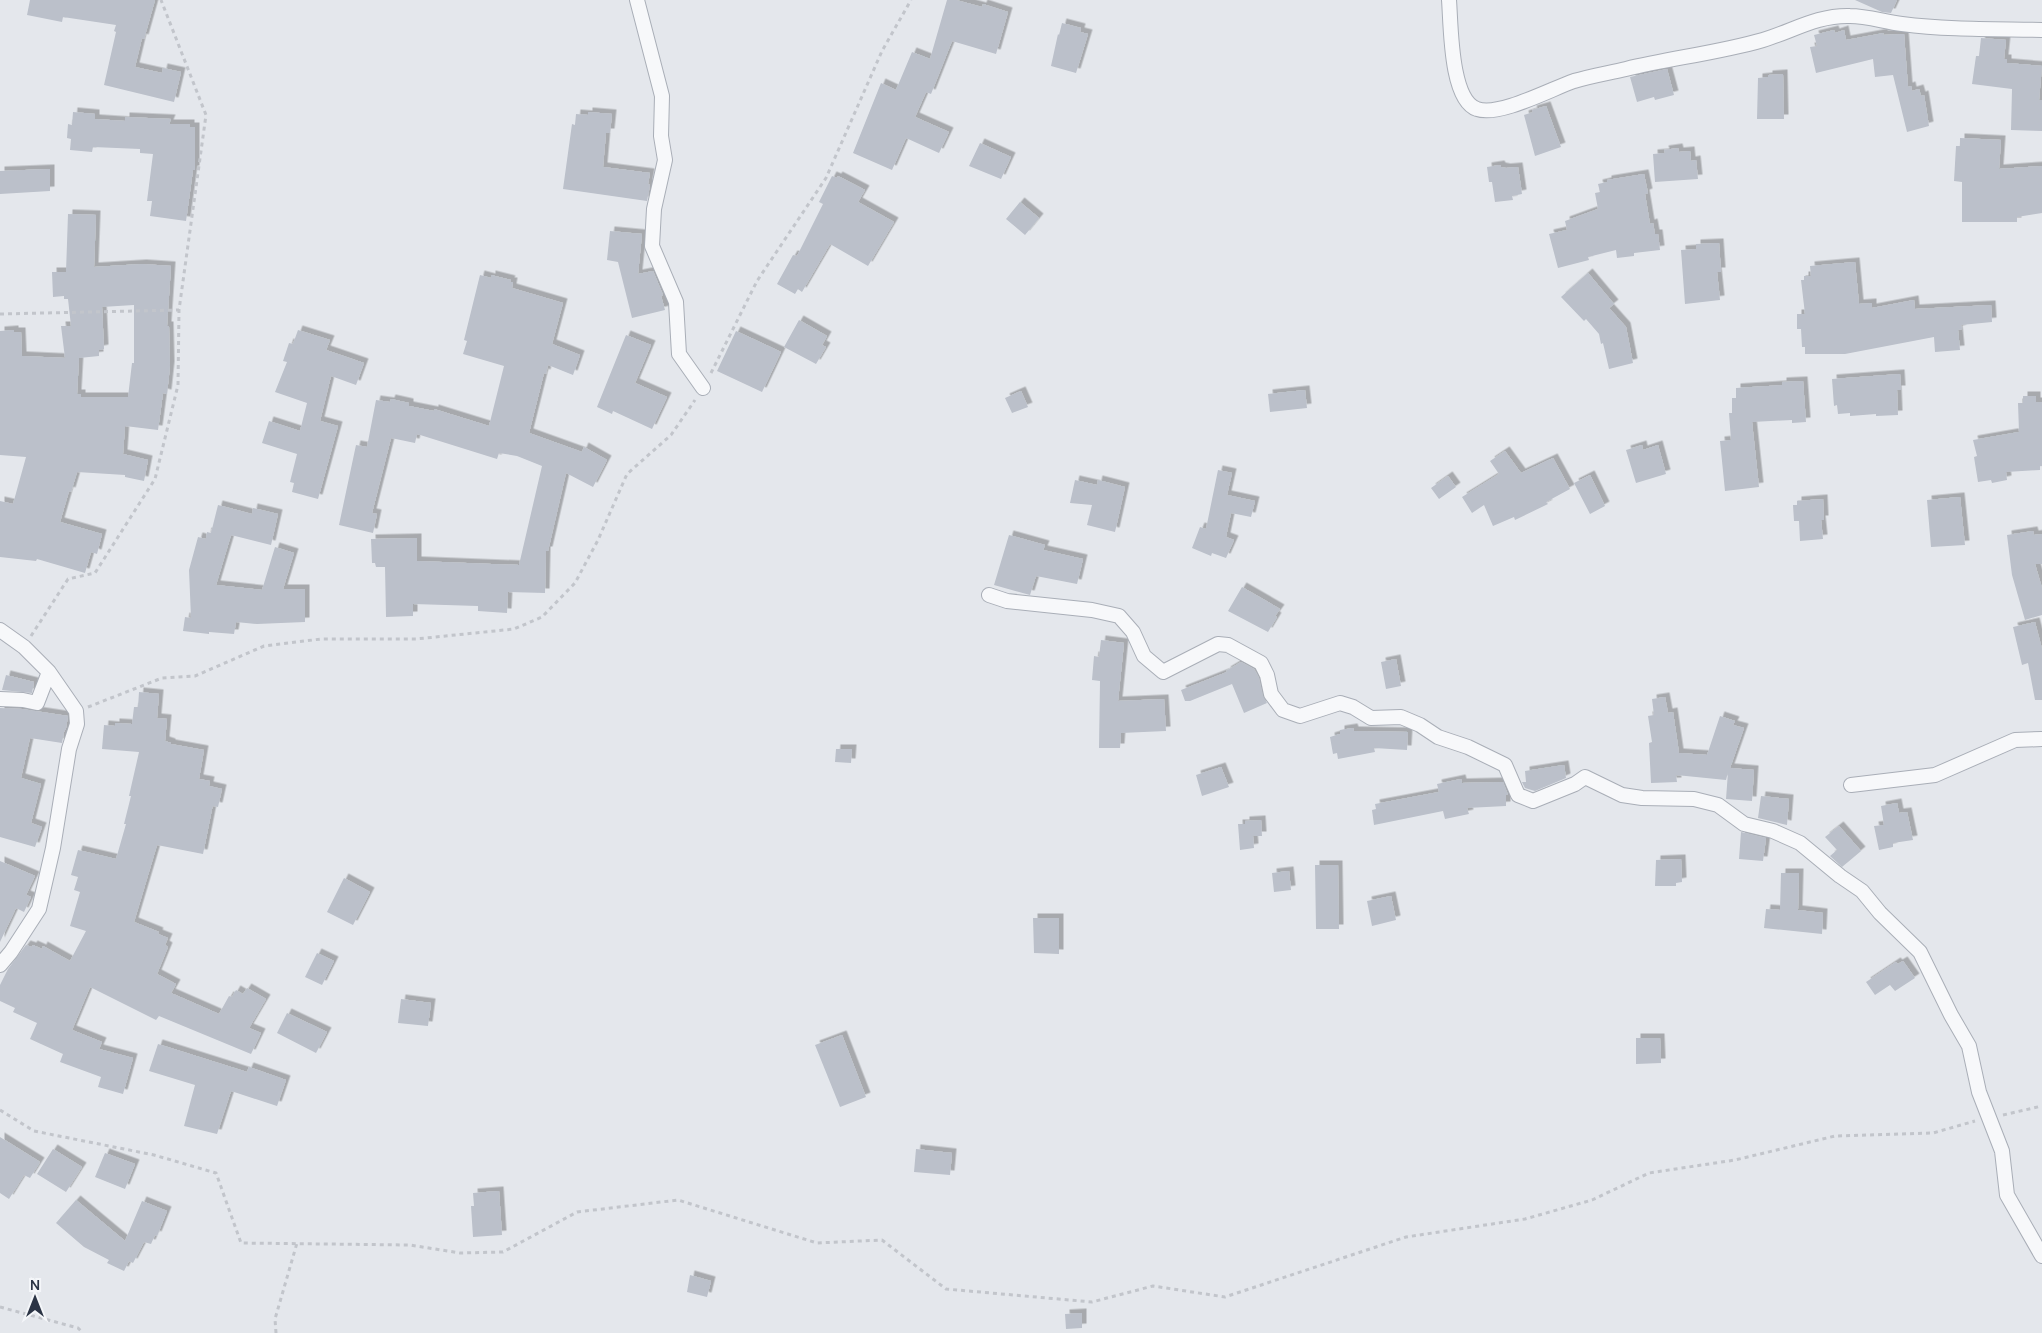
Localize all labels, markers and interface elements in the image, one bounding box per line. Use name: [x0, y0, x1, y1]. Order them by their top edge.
north arrow: [10, 1273, 60, 1323]
text: N: [30, 1275, 40, 1294]

